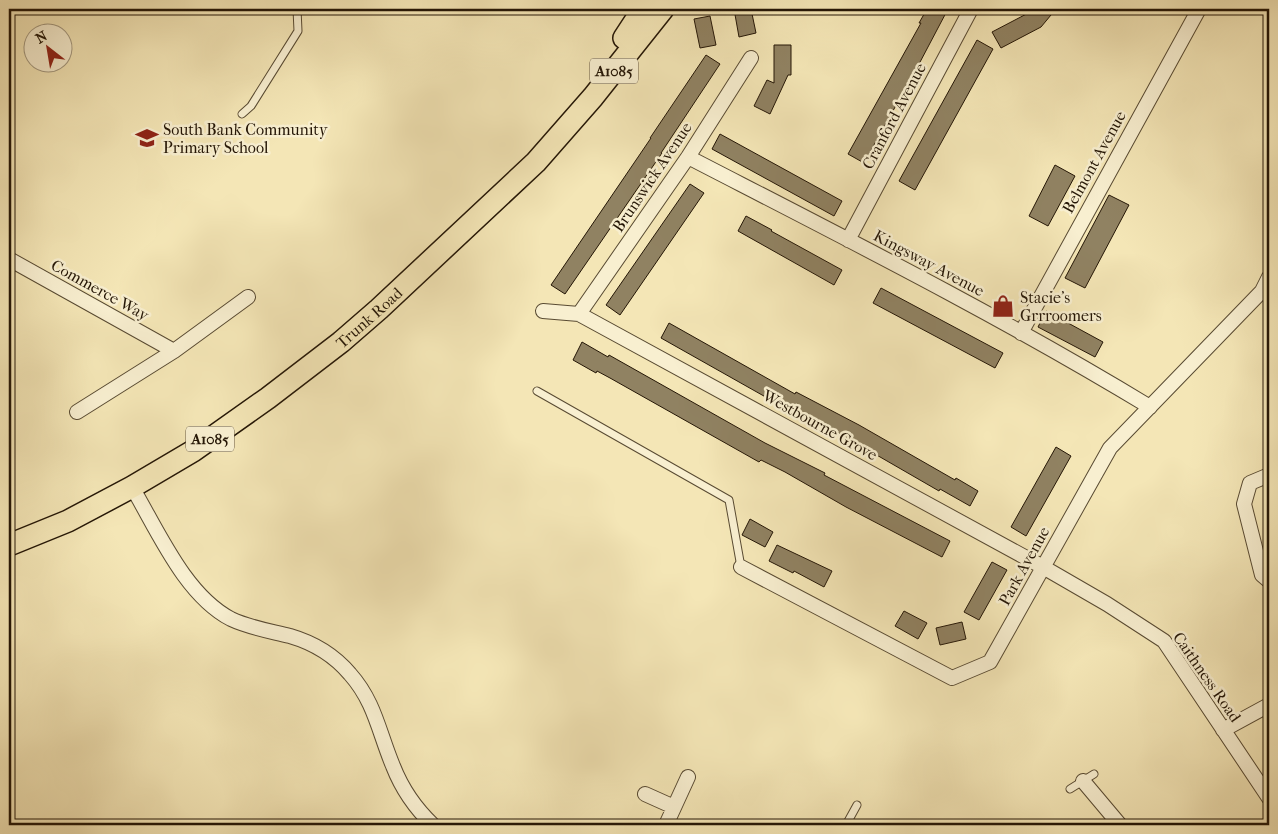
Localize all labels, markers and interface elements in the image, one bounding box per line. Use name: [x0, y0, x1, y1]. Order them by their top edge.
north arrow: [22, 22, 72, 72]
text: N: [33, 27, 51, 47]
road number: A1085: [590, 58, 638, 84]
street label: Cranford Avenue: [858, 60, 930, 172]
street label: Belmont Avenue: [1058, 108, 1130, 216]
street label: Brunswick Avenue: [608, 118, 696, 236]
place label: South Bank Community Primary School: [163, 120, 328, 157]
school or university icon: South Bank Community Primary School: [134, 125, 160, 151]
street label: Kingsway Avenue: [870, 226, 988, 300]
street label: Commerce Way: [48, 255, 153, 325]
street label: Trunk Road: [332, 283, 406, 352]
place label: Stacie's Grrroomers: [1020, 288, 1102, 325]
shop icon: Stacie's Grrroomers: [990, 293, 1016, 319]
street label: Westbourne Grove: [758, 385, 881, 464]
road number: A1085: [186, 426, 234, 452]
street label: Park Avenue: [995, 523, 1053, 609]
street label: Caithness Road: [1169, 628, 1245, 726]

